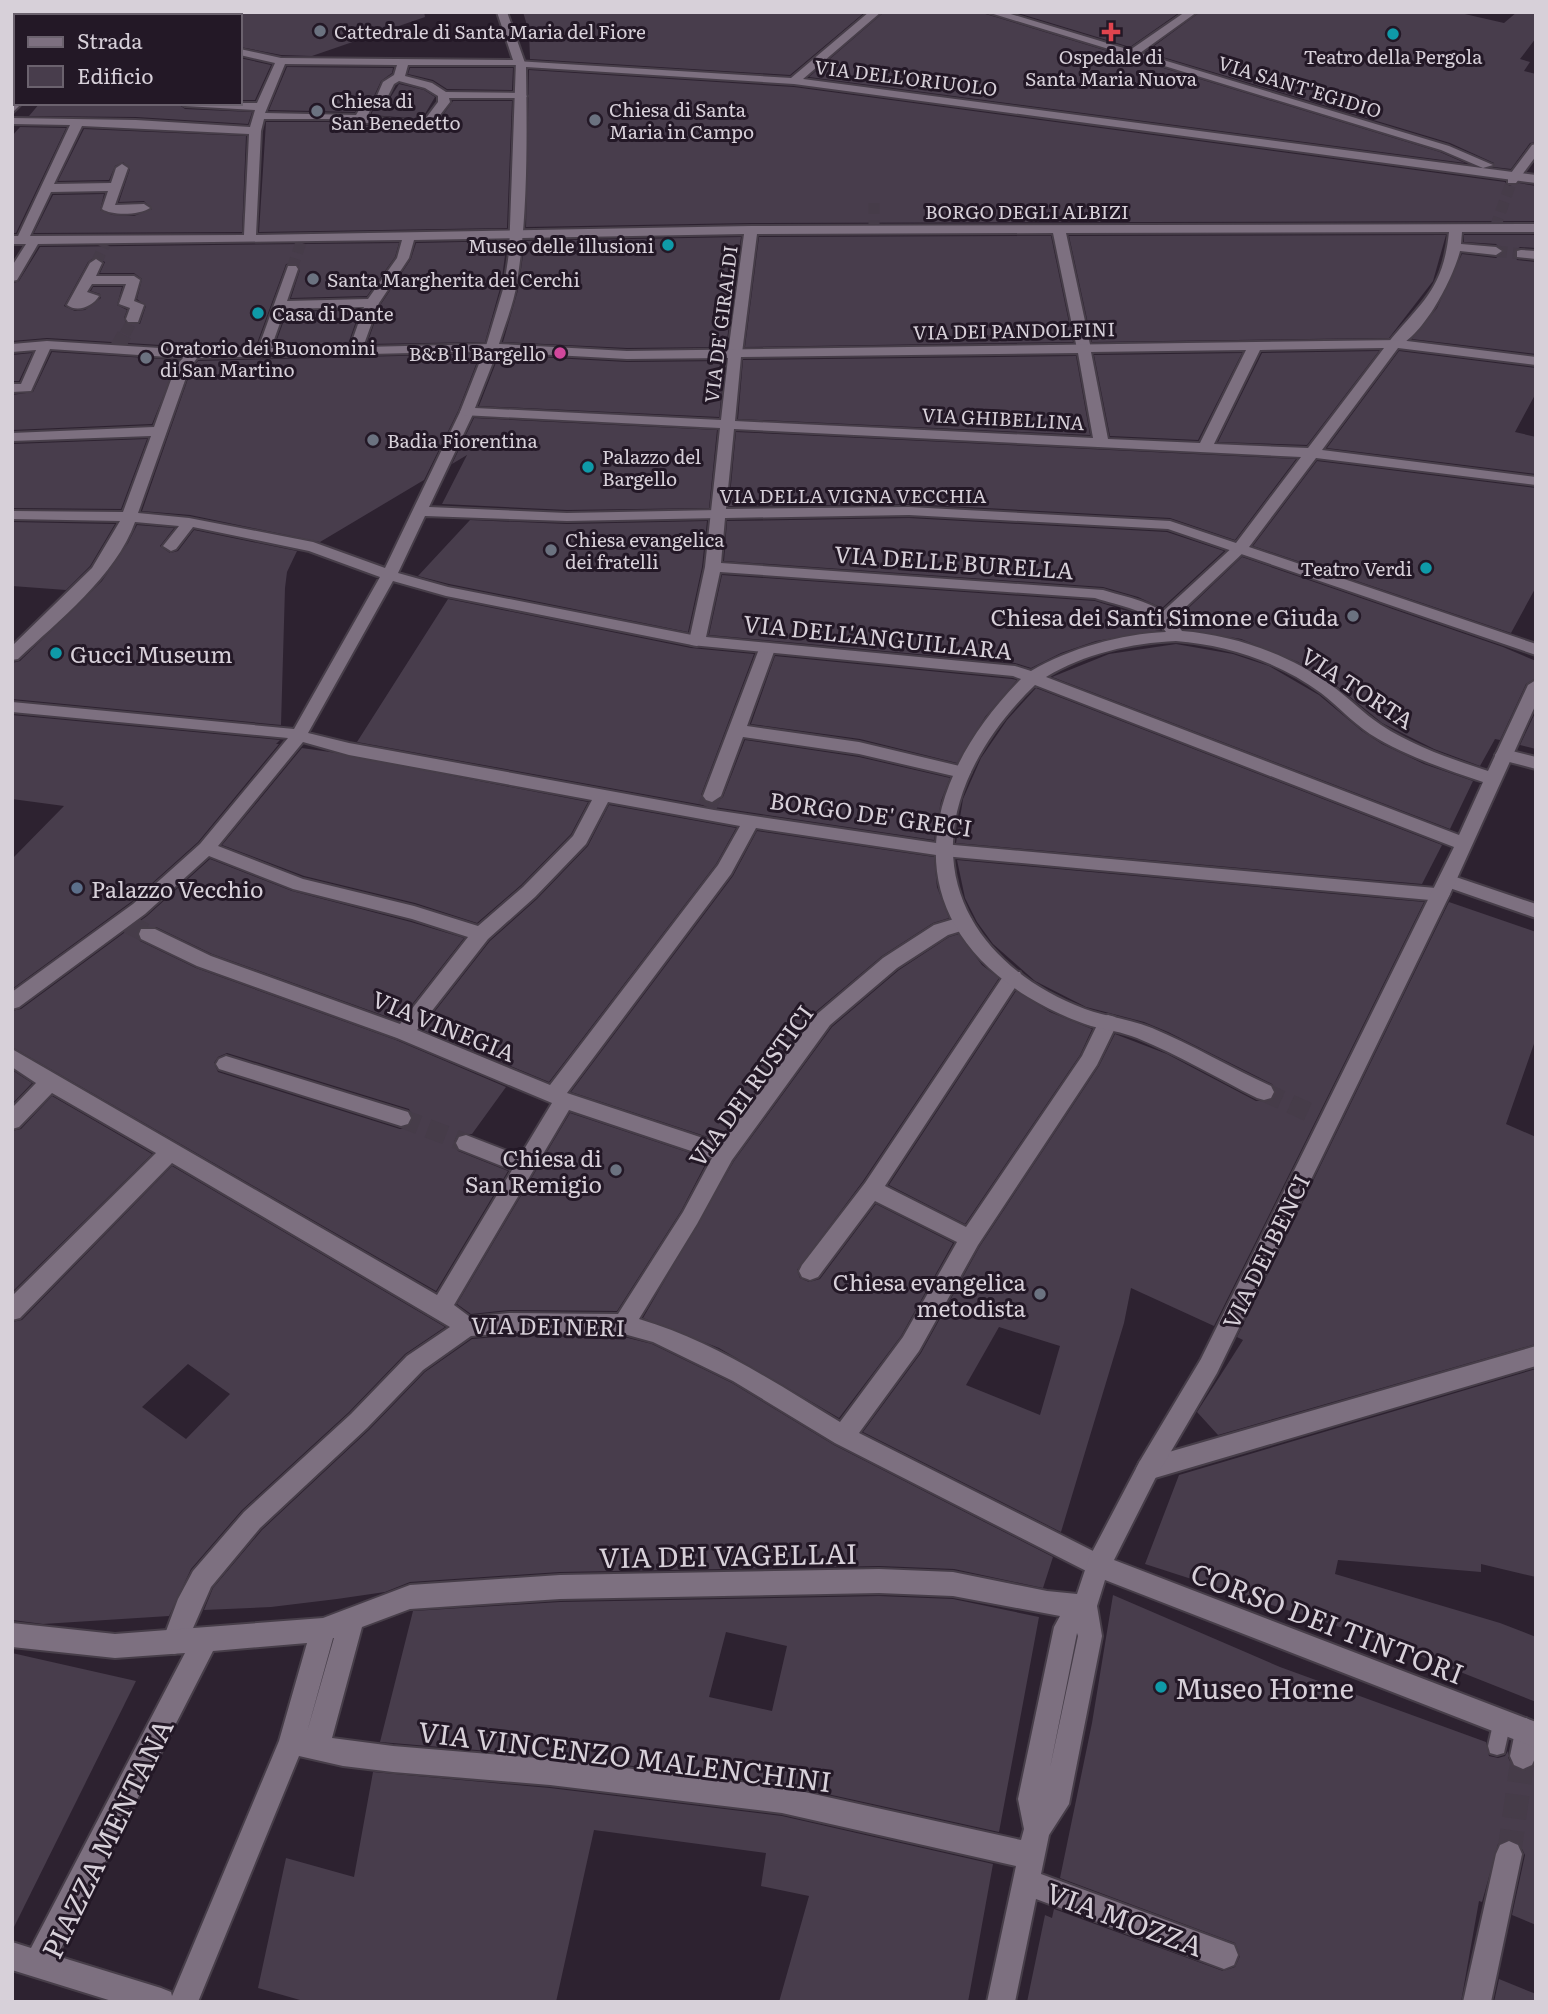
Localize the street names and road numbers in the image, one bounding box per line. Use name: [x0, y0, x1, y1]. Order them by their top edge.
street label: VIA SANT'EGIDIO: [1215, 48, 1385, 124]
street label: VIA DELL'ORIUOLO: [813, 52, 999, 102]
street label: BORGO DEGLI ALBIZI: [925, 197, 1129, 225]
street label: VIA DE' GIRALDI: [696, 244, 744, 404]
street label: VIA DEI PANDOLFINI: [913, 314, 1115, 346]
street label: VIA GHIBELLINA: [921, 400, 1085, 436]
street label: VIA DELLA VIGNA VECCHIA: [719, 481, 987, 509]
street label: VIA DELLE BURELLA: [833, 536, 1075, 586]
street label: VIA DELL'ANGUILLARA: [742, 605, 1014, 667]
street label: VIA TORTA: [1295, 638, 1421, 736]
street label: BORGO DE' GRECI: [768, 782, 974, 844]
street label: VIA VINEGIA: [367, 981, 521, 1069]
street label: VIA DEI RUSTICI: [680, 997, 820, 1173]
street label: VIA DEI BENCI: [1213, 1168, 1317, 1334]
street label: VIA DEI NERI: [471, 1307, 625, 1343]
street label: VIA DEI VAGELLAI: [598, 1531, 858, 1577]
street label: CORSO DEI TINTORI: [1185, 1551, 1471, 1693]
street label: VIA VINCENZO MALENCHINI: [416, 1709, 834, 1801]
street label: PIAZZA MENTANA: [30, 1711, 183, 1965]
street label: VIA MOZZA: [1041, 1870, 1210, 1966]

